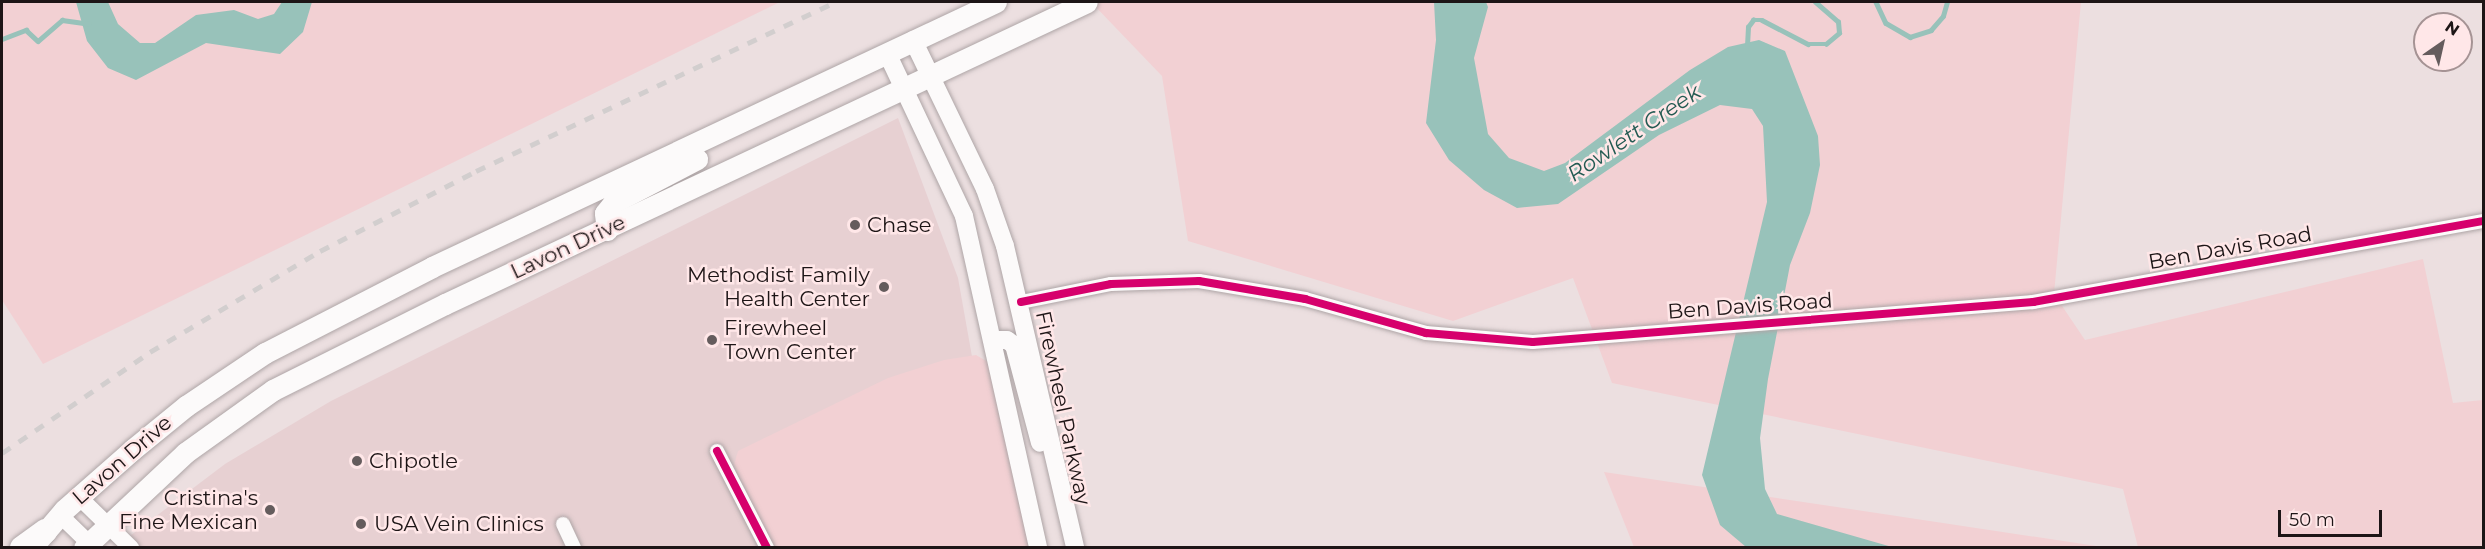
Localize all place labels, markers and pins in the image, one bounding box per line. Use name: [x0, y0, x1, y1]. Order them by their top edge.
place label: Chase: [867, 212, 931, 238]
marker: Chase: [848, 218, 862, 232]
place label: Methodist Family Health Center: [687, 262, 870, 312]
marker: Methodist Family Health Center: [875, 278, 893, 296]
place label: Firewheel Town Center: [724, 315, 856, 365]
marker: Firewheel Town Center: [705, 333, 719, 347]
place label: Chipotle: [369, 448, 458, 474]
marker: Chipotle: [350, 454, 364, 468]
place label: Cristina's Fine Mexican: [119, 485, 258, 535]
marker: Cristina's Fine Mexican: [263, 503, 277, 517]
place label: USA Vein Clinics: [374, 511, 544, 537]
marker: USA Vein Clinics: [352, 515, 370, 533]

